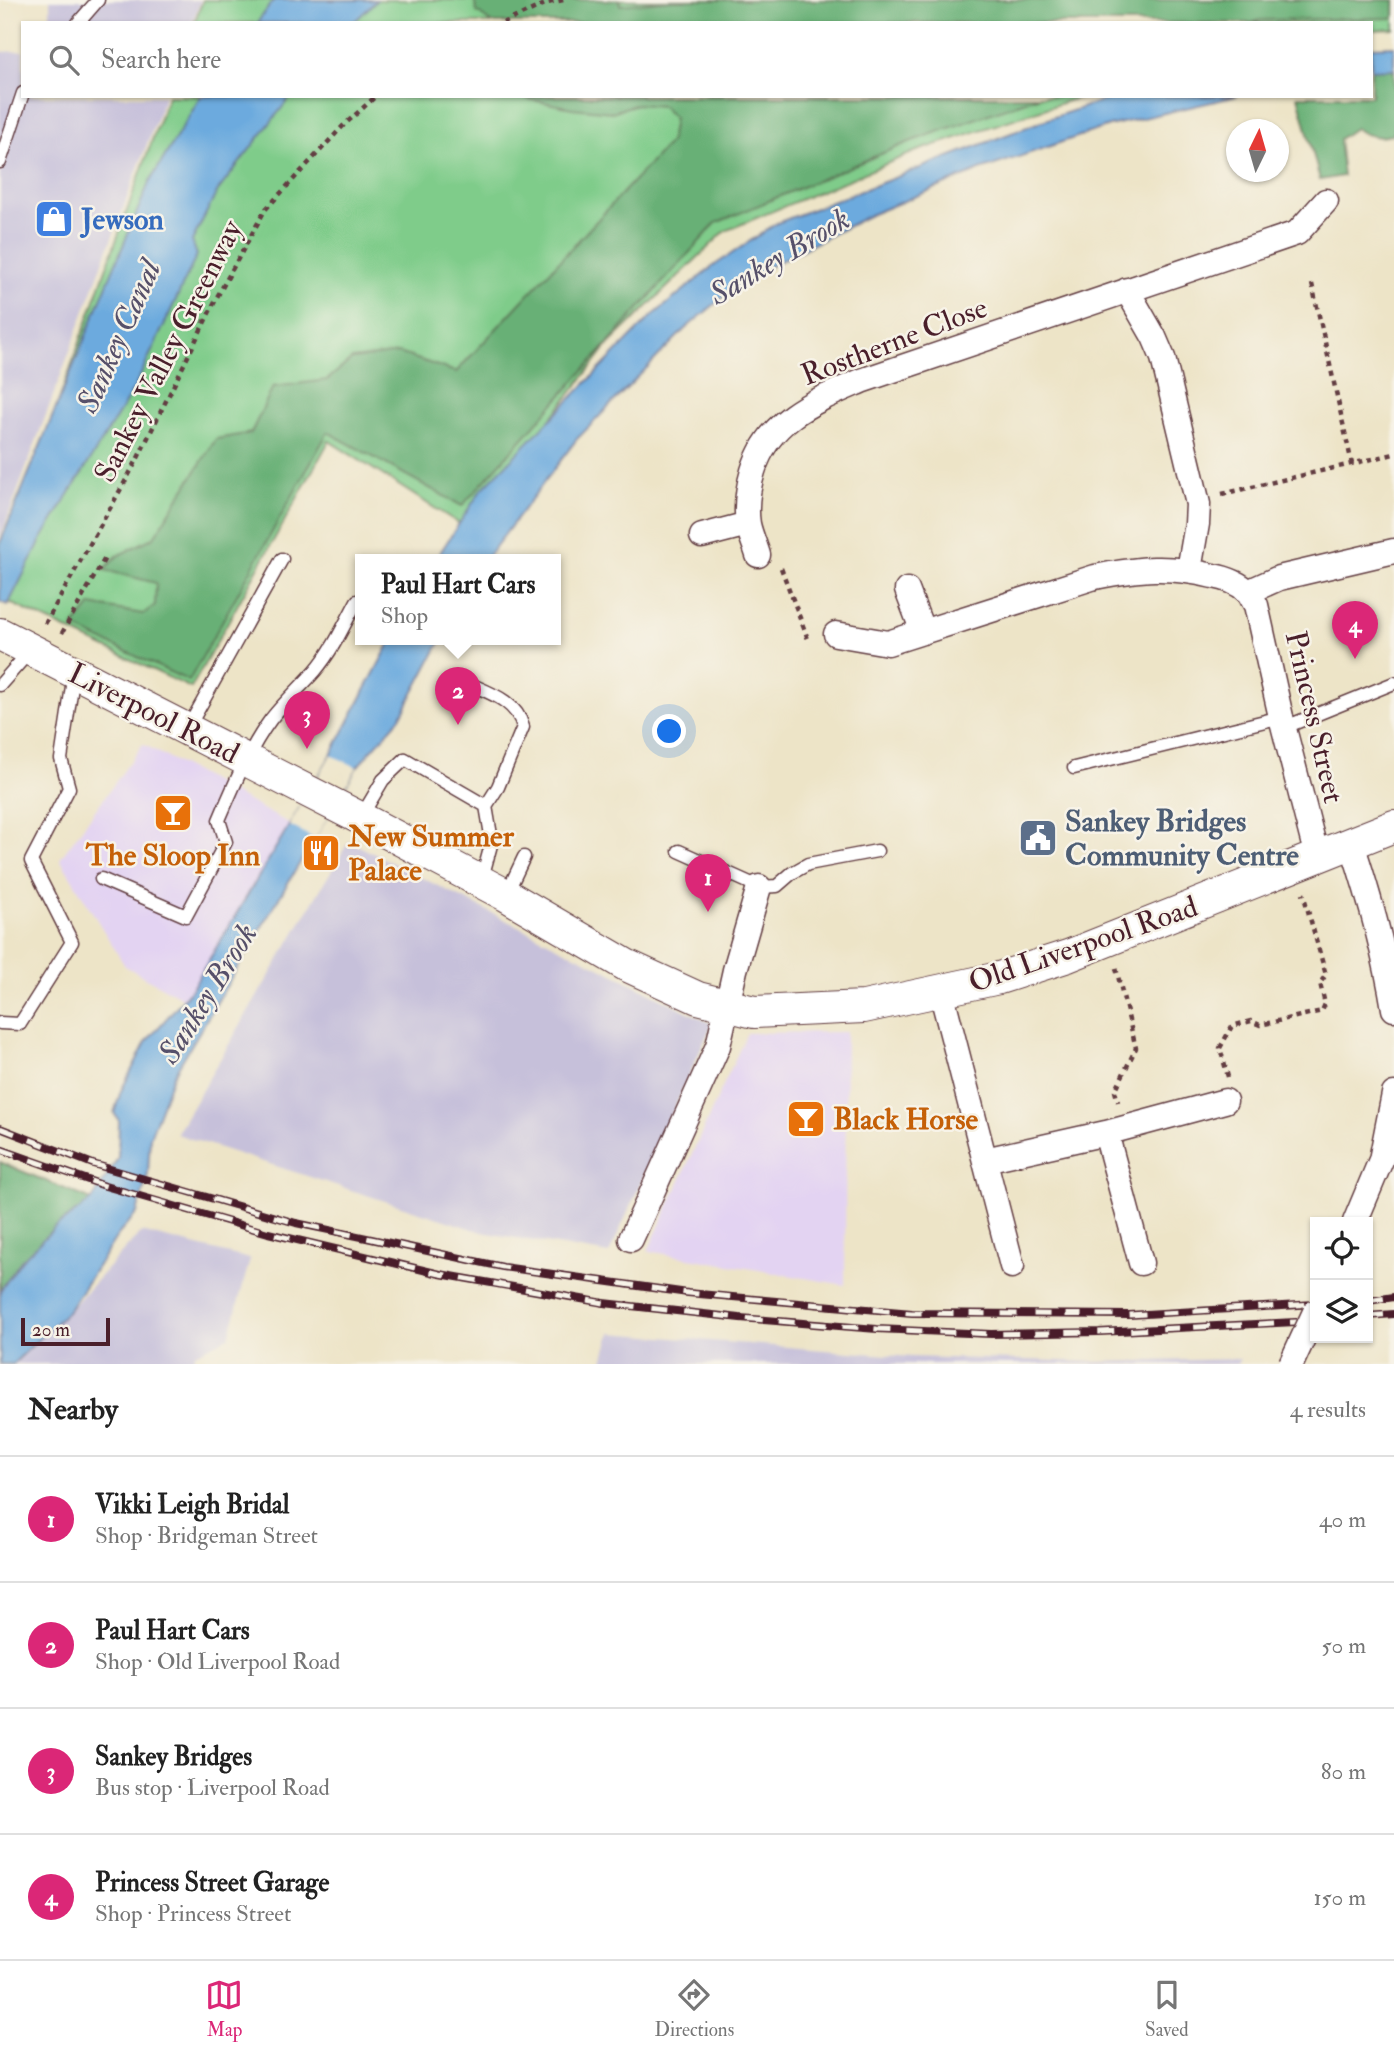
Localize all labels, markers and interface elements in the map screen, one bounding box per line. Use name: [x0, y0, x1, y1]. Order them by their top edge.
search box: [21, 21, 1373, 98]
icon: search: [45, 41, 83, 79]
text: Search here: [101, 44, 221, 76]
north arrow: [1226, 119, 1289, 182]
shop icon: Jewson: [33, 198, 75, 240]
water label: Sankey Brook: [701, 199, 857, 315]
place label: Jewson: [79, 201, 164, 238]
street label: Sankey Valley Greenway: [86, 213, 251, 488]
water label: Sankey Canal: [67, 252, 171, 420]
street label: Rostherne Close: [796, 289, 992, 394]
popup: [355, 554, 561, 645]
text: Paul Hart Cars: [381, 569, 535, 601]
text: Shop: [381, 601, 428, 630]
pin: 4: [1332, 601, 1378, 659]
street label: Princess Street: [1277, 627, 1352, 807]
street label: Liverpool Road: [62, 655, 246, 772]
pin: 2: [435, 667, 481, 725]
pin: 3: [284, 691, 330, 749]
your location: [652, 714, 686, 748]
bar icon: The Sloop Inn: [152, 792, 194, 834]
place label: Sankey Bridges Community Centre: [1065, 803, 1299, 874]
public building icon: Sankey Bridges Community Centre: [1017, 817, 1059, 859]
place label: New Summer Palace: [347, 818, 515, 889]
restaurant icon: New Summer Palace: [300, 832, 342, 874]
place label: The Sloop Inn: [85, 837, 261, 874]
pin: 1: [685, 854, 731, 912]
street label: Old Liverpool Road: [964, 888, 1203, 1001]
water label: Sankey Brook: [149, 916, 267, 1072]
bar icon: Black Horse: [785, 1098, 827, 1140]
place label: Black Horse: [833, 1101, 978, 1138]
map controls: [1310, 1217, 1373, 1343]
button: locate: [1310, 1217, 1373, 1280]
button: layers: [1310, 1280, 1373, 1343]
scale bar: [21, 1315, 110, 1347]
text: 20 m: [32, 1318, 70, 1342]
text: Nearby: [28, 1391, 118, 1428]
text: 4 results: [1290, 1395, 1366, 1424]
text: Vikki Leigh Bridal: [95, 1489, 289, 1521]
text: 1: [47, 1505, 55, 1534]
text: 40 m: [1319, 1505, 1366, 1534]
text: Shop · Bridgeman Street: [95, 1521, 318, 1550]
text: Paul Hart Cars: [95, 1615, 250, 1647]
text: 2: [45, 1631, 57, 1660]
text: 50 m: [1322, 1631, 1366, 1660]
text: Shop · Old Liverpool Road: [95, 1647, 340, 1676]
text: Sankey Bridges: [95, 1741, 252, 1773]
text: 3: [47, 1757, 55, 1786]
text: 80 m: [1321, 1757, 1366, 1786]
text: Bus stop · Liverpool Road: [95, 1773, 330, 1802]
text: Princess Street Garage: [95, 1867, 329, 1899]
text: 4: [45, 1883, 57, 1912]
text: 150 m: [1313, 1883, 1366, 1912]
text: Shop · Princess Street: [95, 1899, 291, 1928]
tab: Map: [205, 1976, 243, 2042]
tab: Directions: [654, 1976, 734, 2042]
tab: Saved: [1145, 1976, 1189, 2042]

